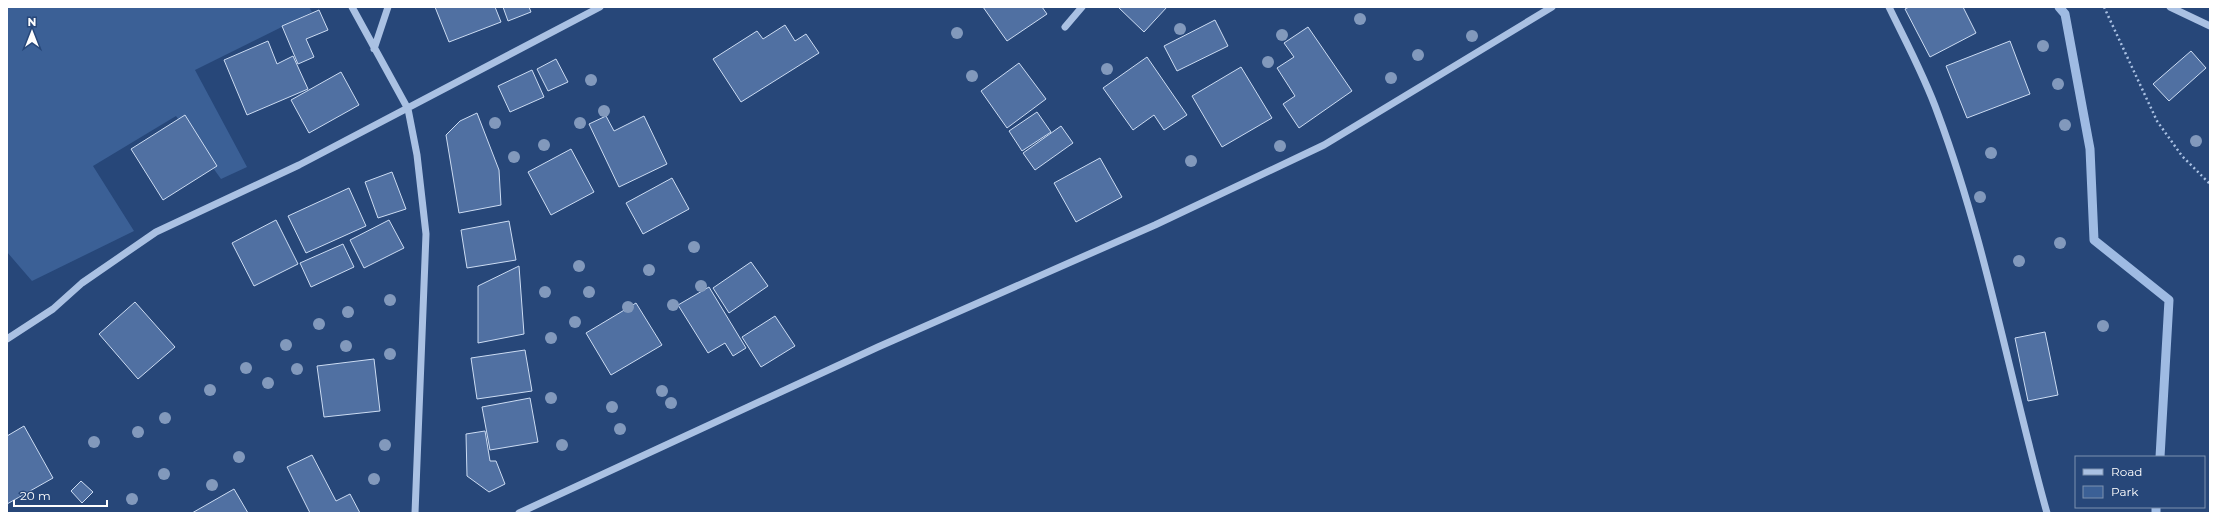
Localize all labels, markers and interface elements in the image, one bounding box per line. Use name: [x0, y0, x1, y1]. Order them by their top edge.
north arrow: [12, 12, 52, 52]
text: N: [28, 15, 36, 29]
legend: [2075, 456, 2205, 508]
text: Road: [2111, 464, 2142, 479]
scale bar: [14, 482, 107, 508]
text: Park: [2111, 484, 2139, 499]
text: 20 m: [20, 488, 51, 503]

